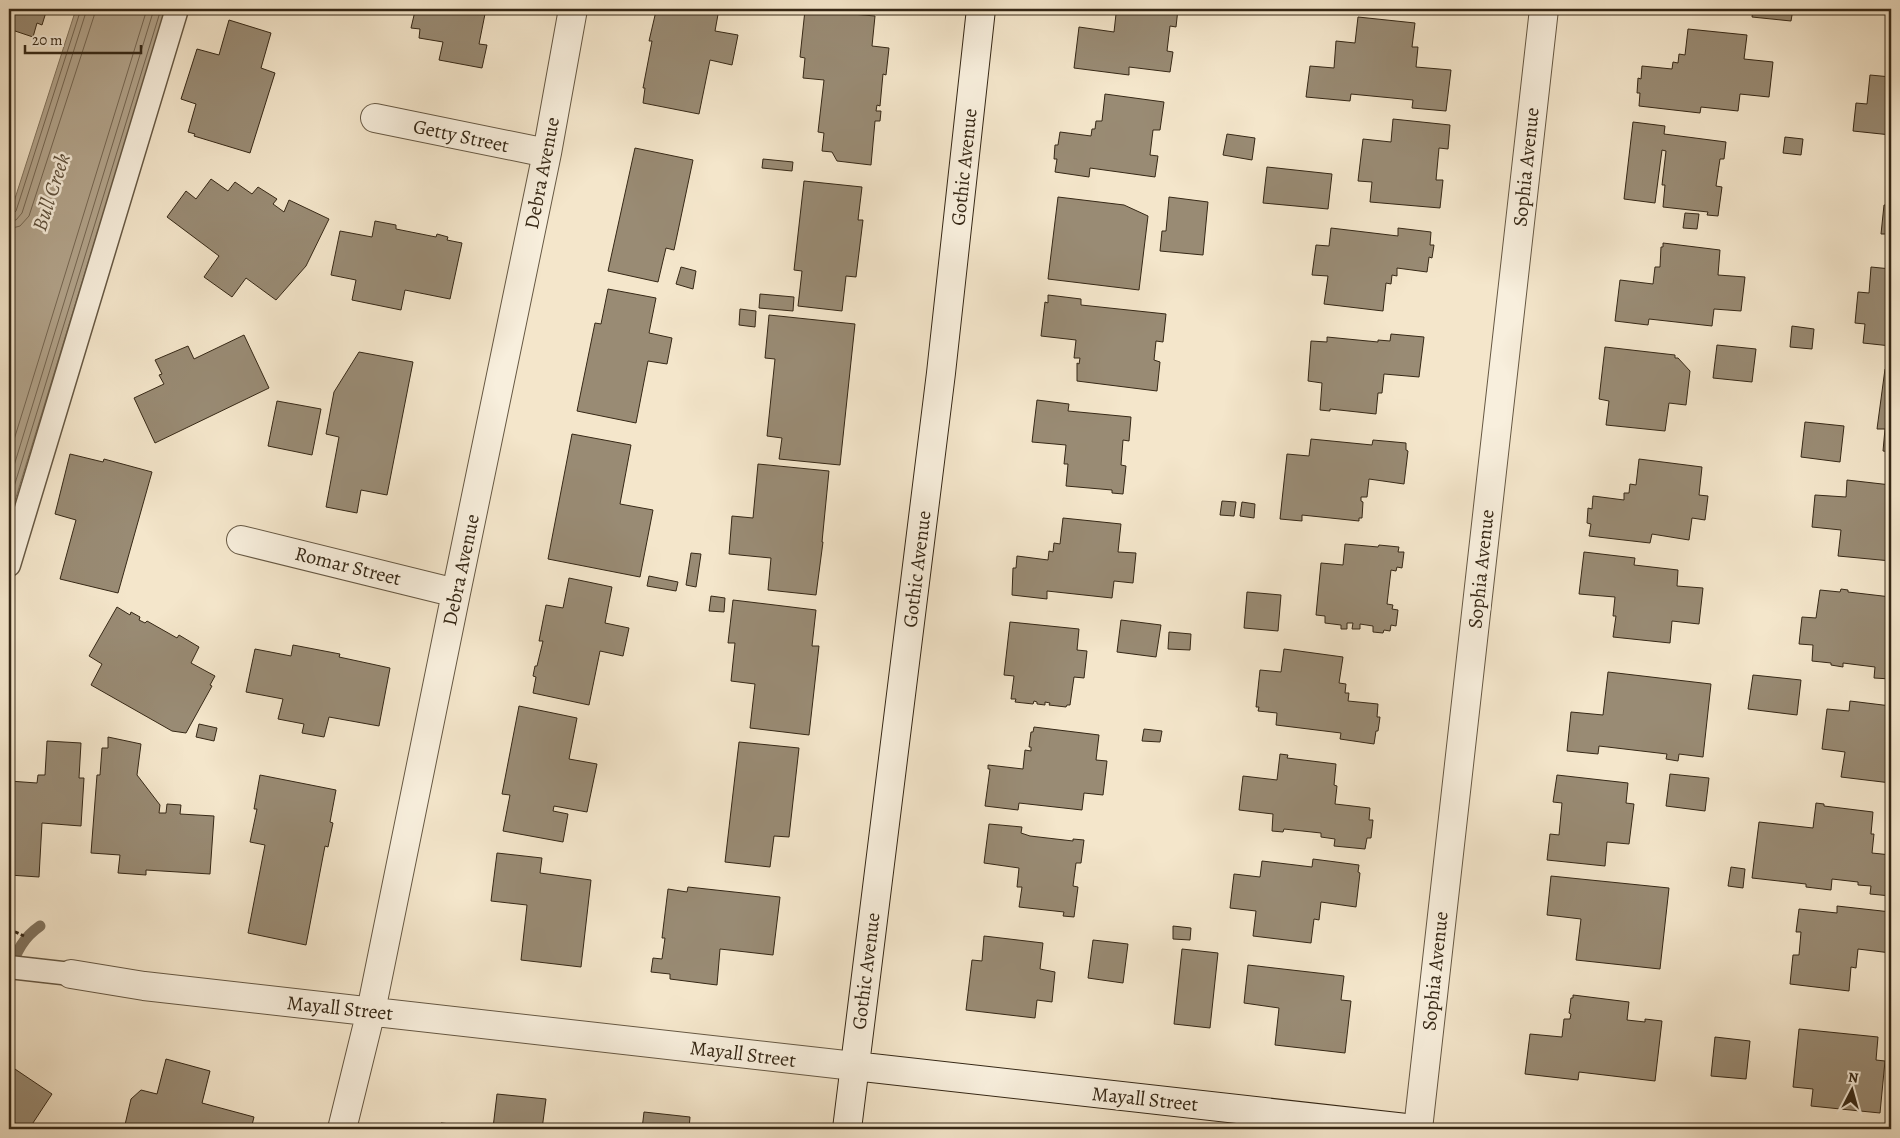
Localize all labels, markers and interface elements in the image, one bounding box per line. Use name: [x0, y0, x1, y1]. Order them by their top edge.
scale bar: [25, 22, 141, 54]
text: 20 m: [32, 30, 63, 50]
street label: Sophia Avenue: [1506, 106, 1546, 228]
street label: Gothic Avenue: [944, 107, 984, 227]
street label: Getty Street: [411, 113, 512, 159]
street label: Debra Avenue: [518, 115, 566, 231]
water label: Bull Creek: [25, 150, 77, 234]
street label: Sophia Avenue: [1461, 508, 1501, 630]
street label: Gothic Avenue: [896, 509, 938, 629]
street label: Debra Avenue: [436, 512, 486, 628]
street label: Romar Street: [292, 540, 404, 592]
street label: Sophia Avenue: [1415, 910, 1455, 1032]
street label: Gothic Avenue: [845, 911, 887, 1031]
street label: Mayall Street: [286, 989, 395, 1027]
street label: Mayall Street: [689, 1034, 798, 1074]
north arrow: [1828, 1066, 1878, 1116]
text: N: [1847, 1068, 1859, 1088]
street label: Mayall Street: [1091, 1080, 1200, 1118]

